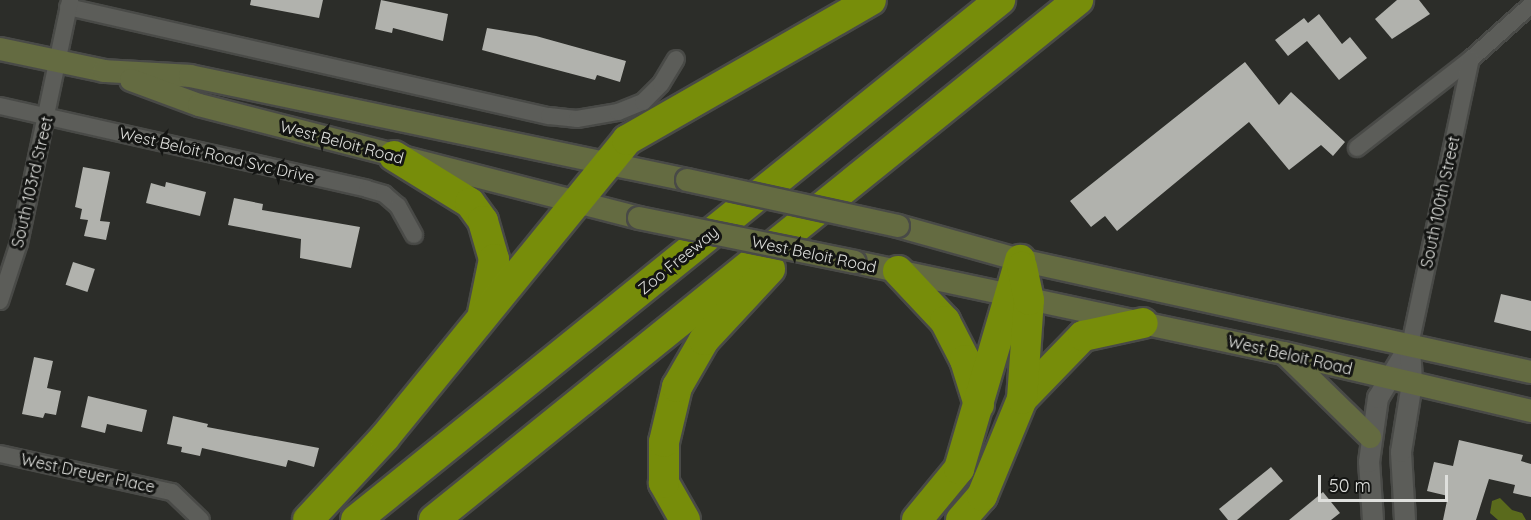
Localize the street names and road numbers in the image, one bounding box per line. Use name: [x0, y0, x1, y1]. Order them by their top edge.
street label: South 103rd Street: [8, 115, 56, 249]
street label: West Beloit Road: [278, 116, 406, 168]
street label: West Beloit Road Svc Drive: [117, 123, 317, 187]
street label: South 100th Street: [1417, 134, 1463, 270]
street label: Zoo Freeway: [634, 222, 722, 298]
street label: West Beloit Road: [750, 231, 878, 277]
street label: West Beloit Road: [1226, 331, 1354, 379]
street label: West Dreyer Place: [19, 449, 157, 497]

